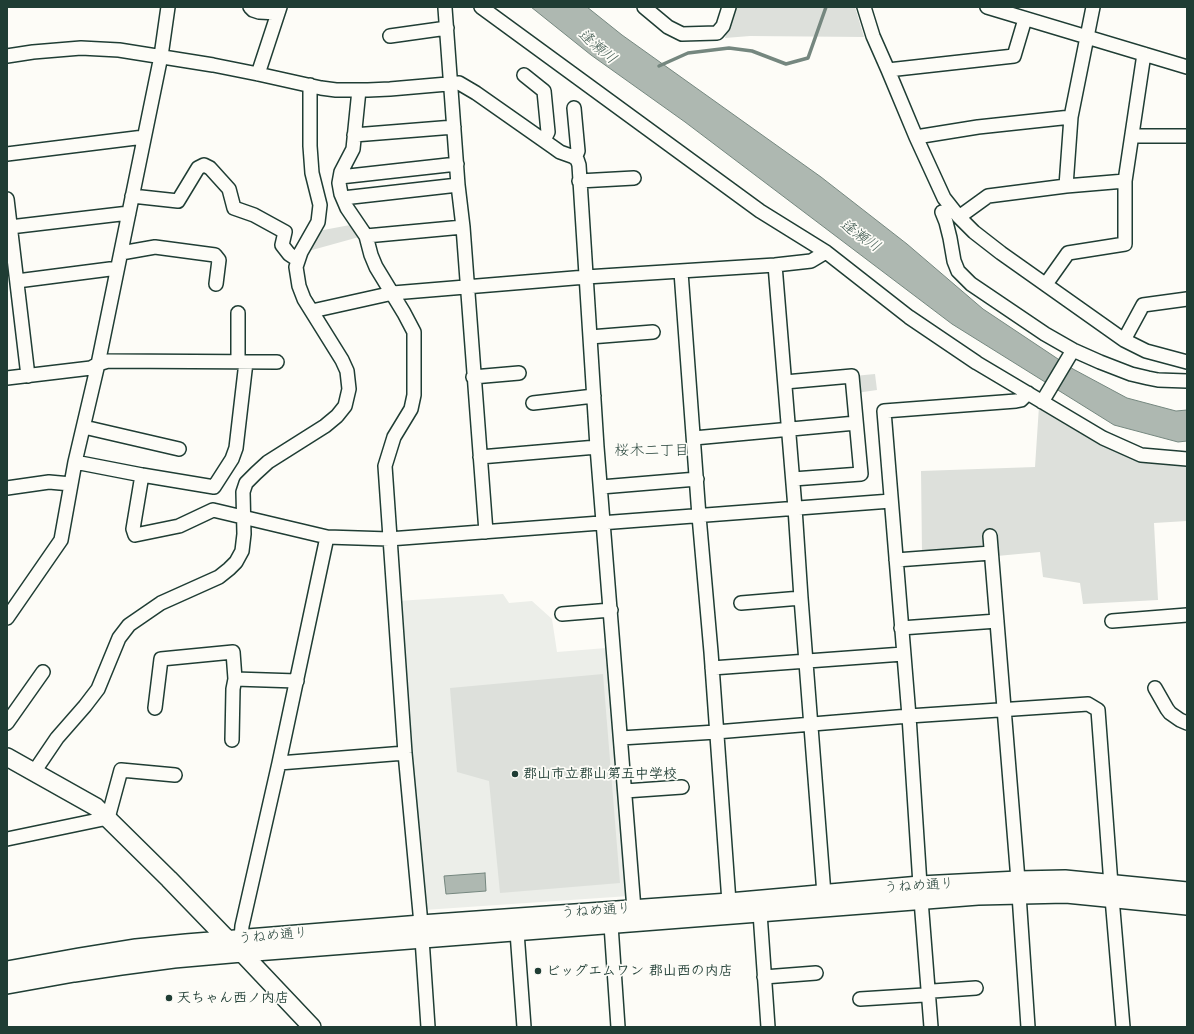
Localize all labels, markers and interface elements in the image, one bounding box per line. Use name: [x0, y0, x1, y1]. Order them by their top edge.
water label: 逢瀬川: [574, 26, 620, 68]
water label: 逢瀬川: [836, 216, 884, 256]
district label: 桜木二丁目: [615, 442, 689, 460]
place label: 郡山市立郡山第五中学校: [523, 766, 677, 782]
marker: 郡山市立郡山第五中学校: [510, 769, 520, 779]
street label: うねめ通り: [883, 875, 955, 897]
street label: うねめ通り: [560, 900, 632, 922]
street label: うねめ通り: [237, 925, 309, 947]
place label: ビッグエムワン 郡山西の内店: [546, 963, 733, 979]
marker: ビッグエムワン 郡山西の内店: [533, 966, 543, 976]
place label: 天ちゃん西ノ内店: [177, 990, 289, 1006]
marker: 天ちゃん西ノ内店: [164, 993, 174, 1003]

